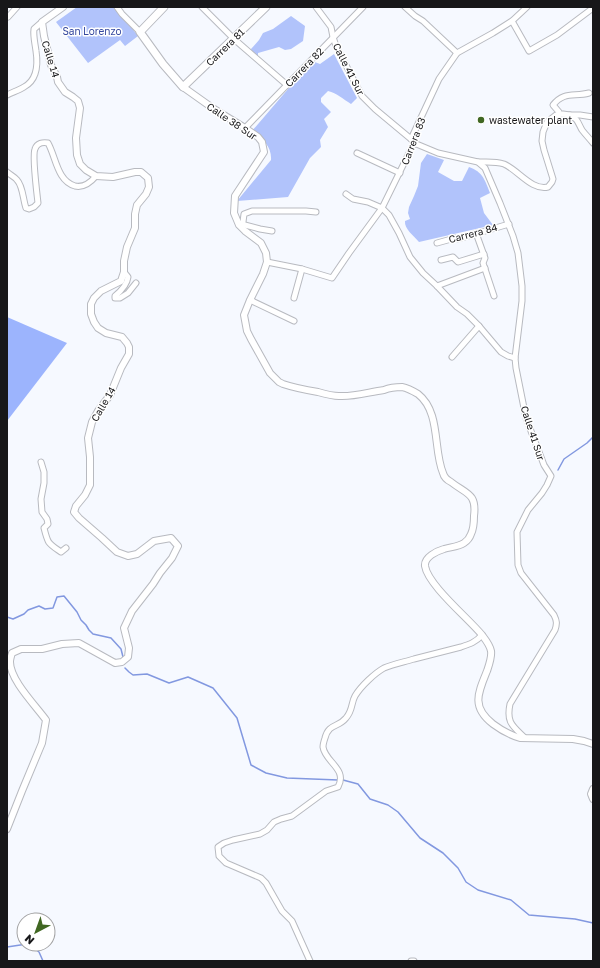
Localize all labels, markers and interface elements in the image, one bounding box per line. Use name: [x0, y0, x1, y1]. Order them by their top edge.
park label: San Lorenzo: [62, 25, 122, 37]
street label: Carrera 81: [203, 26, 247, 68]
street label: Calle 14: [40, 39, 62, 79]
street label: Calle 41 Sur: [331, 41, 367, 97]
street label: Carrera 82: [282, 45, 326, 89]
street label: Calle 38 Sur: [205, 100, 259, 142]
place label: wastewater plant: [489, 114, 572, 126]
street label: Carrera 83: [398, 115, 428, 166]
marker: wastewater plant: [476, 115, 486, 125]
street label: Carrera 84: [447, 221, 499, 245]
street label: Calle 14: [88, 385, 118, 423]
street label: Calle 41 Sur: [519, 404, 548, 462]
north arrow: [16, 912, 56, 952]
text: N: [22, 932, 37, 948]

